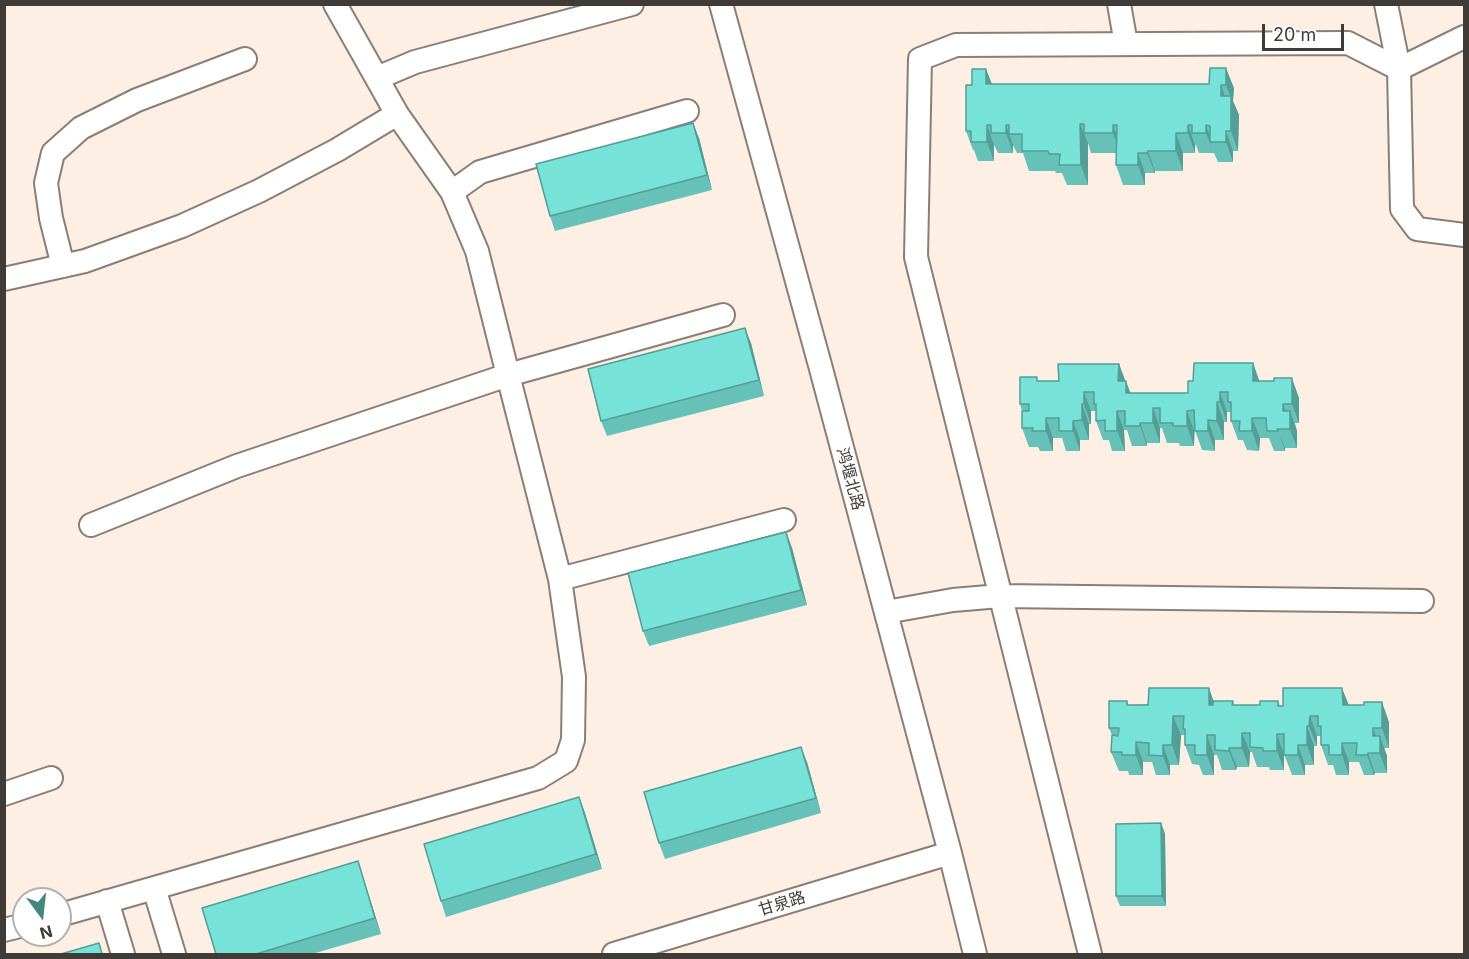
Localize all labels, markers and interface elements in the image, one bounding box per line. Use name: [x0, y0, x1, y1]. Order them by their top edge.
scale bar: [1265, 12, 1348, 50]
text: 20 m: [1273, 24, 1316, 45]
street label: 鸿堰北路: [832, 446, 868, 512]
north arrow: [12, 887, 72, 947]
street label: 甘泉路: [756, 888, 808, 920]
text: N: [38, 921, 55, 944]

